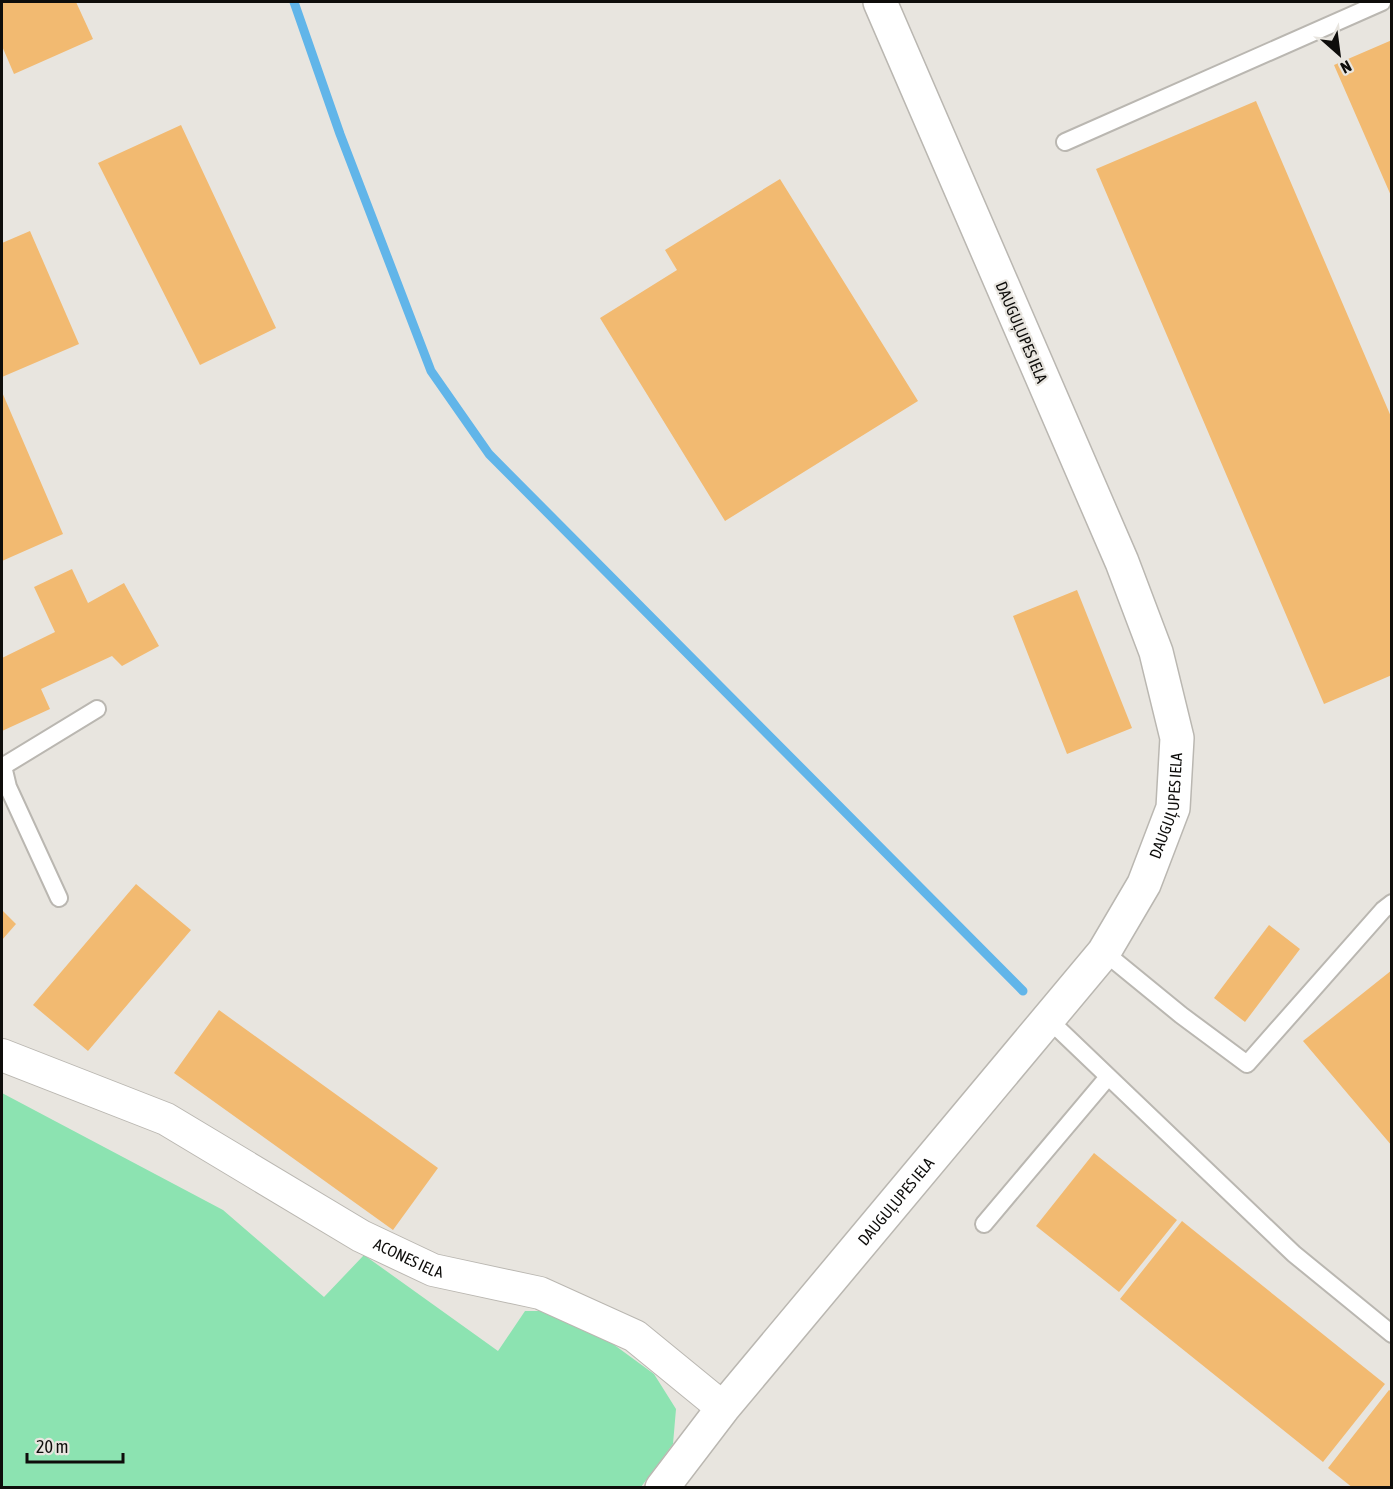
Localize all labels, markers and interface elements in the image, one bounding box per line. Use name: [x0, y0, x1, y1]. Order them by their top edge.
north arrow: [1309, 24, 1369, 84]
text: N: [1338, 57, 1354, 77]
street label: DAUGUĻUPES IELA: [992, 279, 1052, 386]
street label: DAUGUĻUPES IELA: [1146, 752, 1185, 861]
street label: DAUGUĻUPES IELA: [854, 1154, 938, 1249]
street label: ACONES IELA: [371, 1234, 445, 1281]
scale bar: [27, 1426, 123, 1464]
text: 20 m: [36, 1436, 68, 1457]

